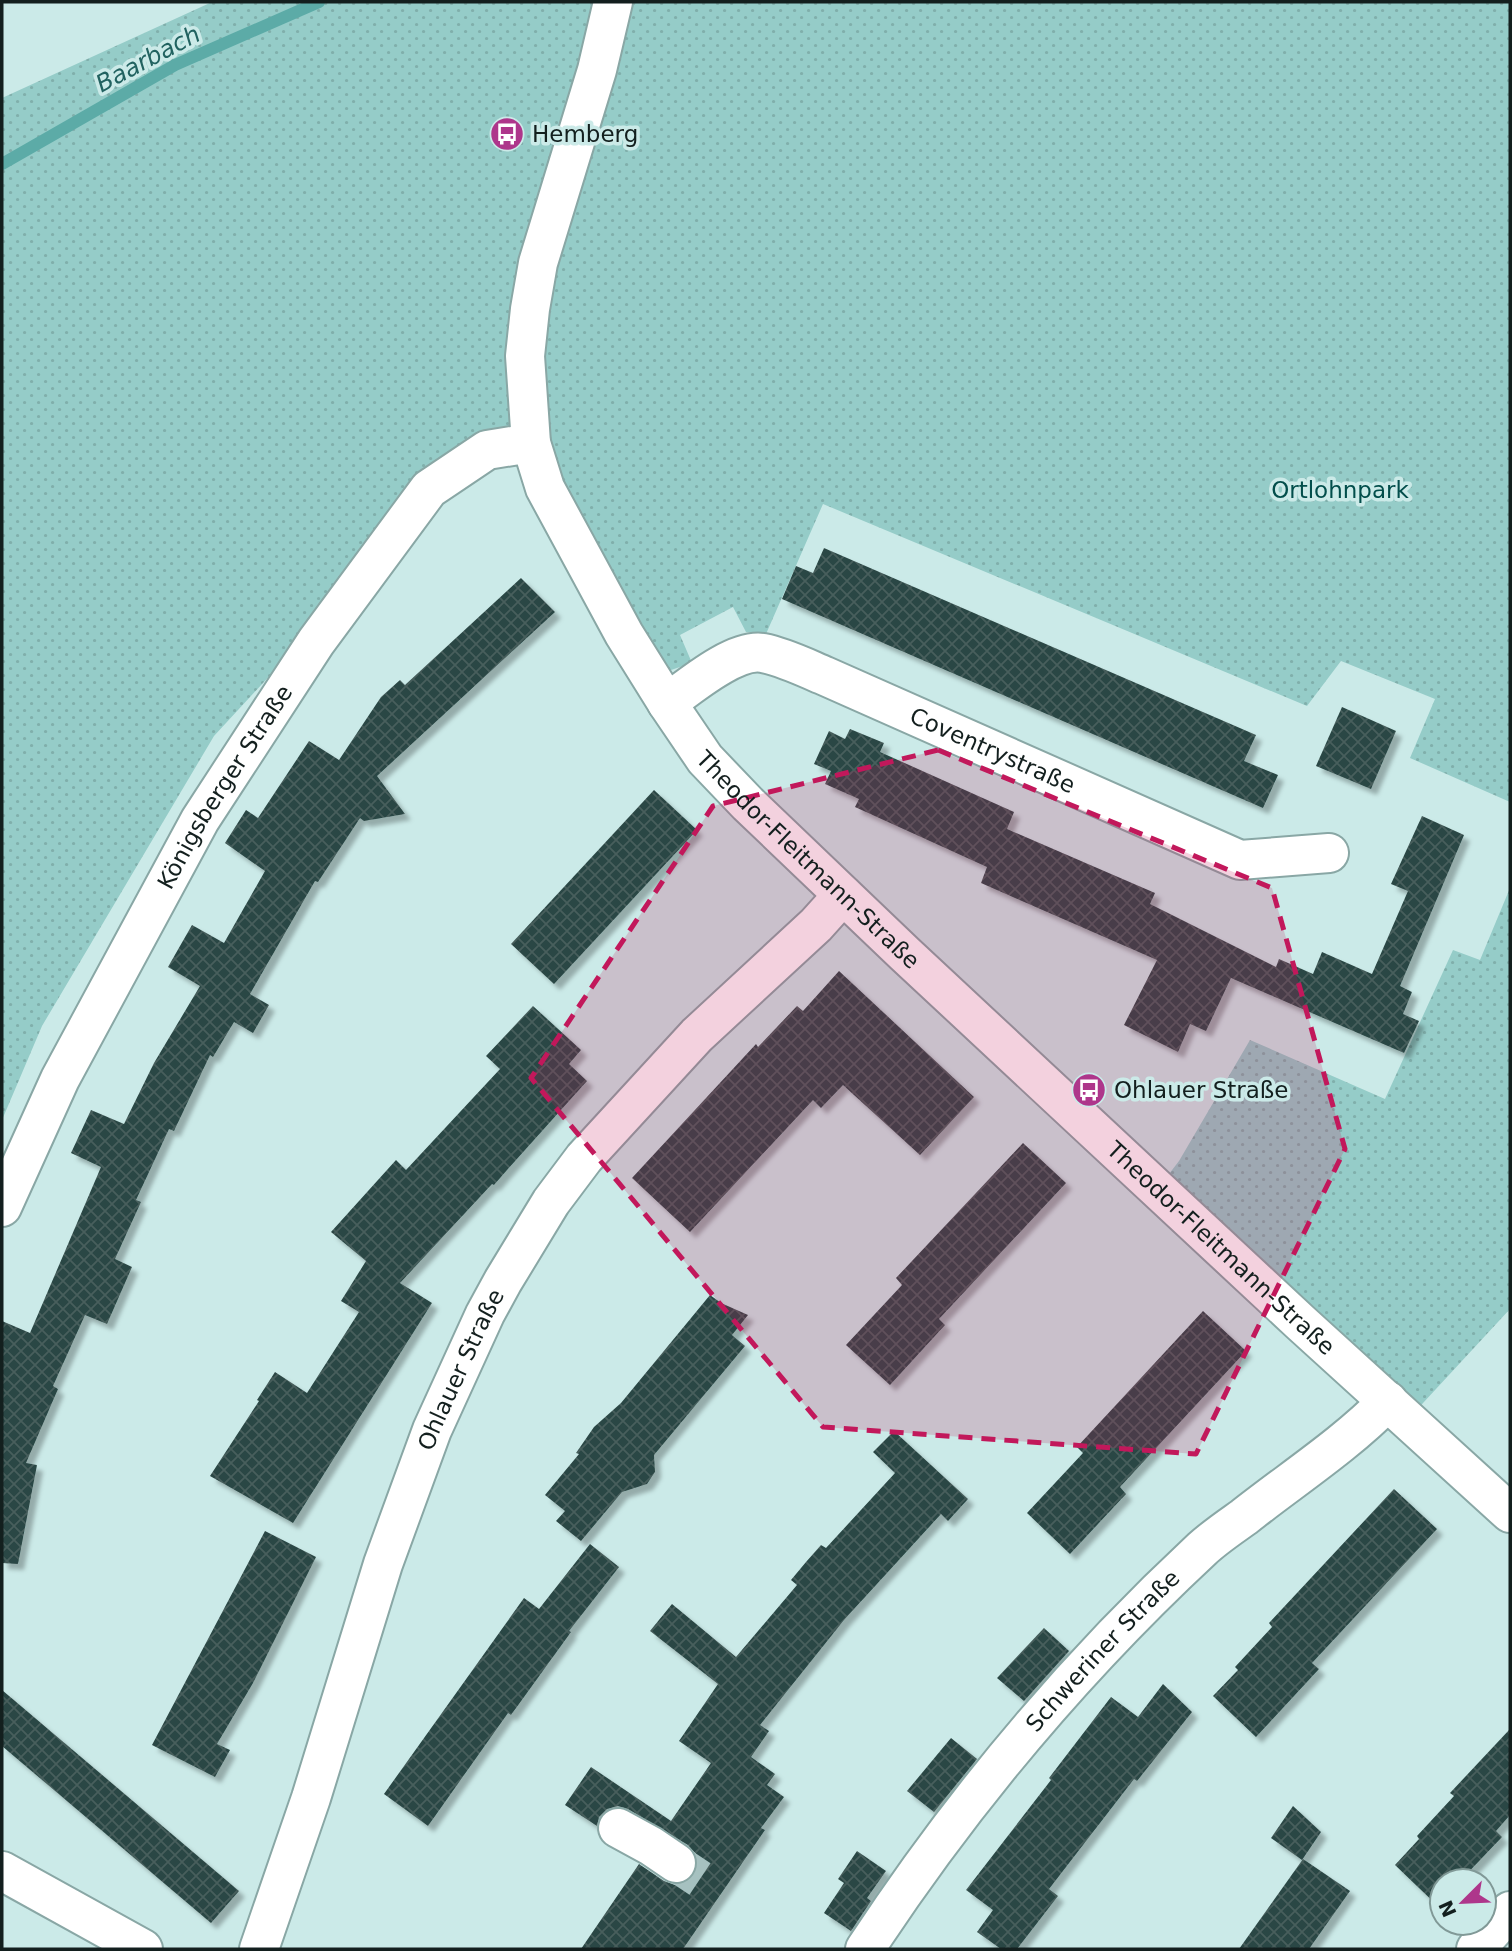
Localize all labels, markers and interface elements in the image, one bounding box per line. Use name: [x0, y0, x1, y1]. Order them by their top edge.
water label: Baarbach: [91, 20, 205, 98]
bus stop icon: Hemberg: [488, 115, 526, 153]
place label: Hemberg: [532, 121, 638, 147]
park label: Ortlohnpark: [1271, 477, 1410, 503]
street label: Königsberger Straße: [152, 680, 297, 893]
street label: Coventrystraße: [906, 702, 1079, 798]
street label: Theodor-Fleitmann-Straße: [690, 745, 925, 974]
bus stop icon: Ohlauer Straße: [1070, 1071, 1108, 1109]
place label: Ohlauer Straße: [1114, 1077, 1288, 1103]
street label: Theodor-Fleitmann-Straße: [1101, 1135, 1340, 1360]
street label: Ohlauer Straße: [413, 1284, 509, 1454]
street label: Schweriner Straße: [1021, 1565, 1185, 1737]
north arrow: [1428, 1867, 1498, 1937]
text: N: [1434, 1897, 1461, 1921]

